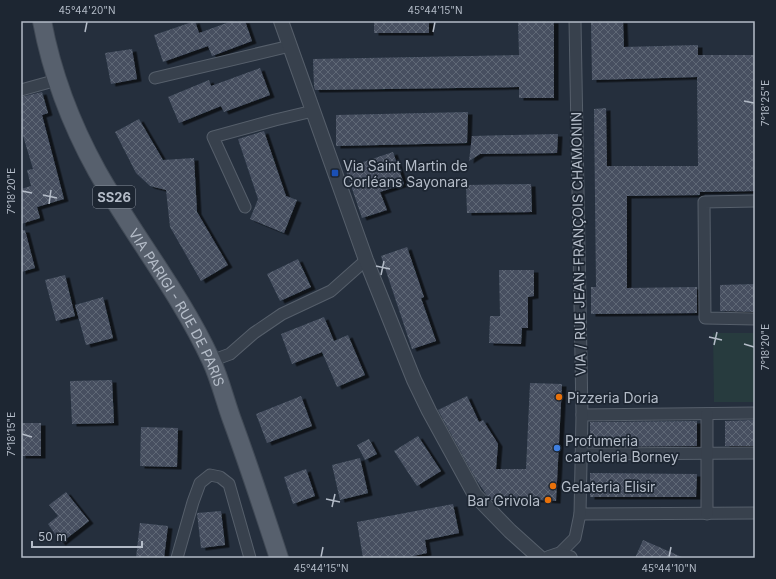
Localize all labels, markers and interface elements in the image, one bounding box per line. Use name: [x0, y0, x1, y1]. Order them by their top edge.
text: 45°44'20"N: [58, 4, 116, 16]
text: 45°44'15"N: [408, 4, 462, 16]
text: 7°18'25"E: [759, 80, 771, 126]
street label: VIA / RUE JEAN-FRANÇOIS CHAMONIN: [567, 112, 589, 376]
place label: Via Saint Martin de Corléans Sayonara: [343, 157, 468, 190]
text: 7°18'20"E: [5, 168, 17, 214]
marker: Via Saint Martin de Corléans Sayonara: [330, 168, 340, 178]
road number: SS26: [93, 186, 135, 208]
street label: VIA PARIGI - RUE DE PARIS: [126, 225, 229, 388]
text: 7°18'20"E: [759, 324, 771, 370]
place label: Pizzeria Doria: [567, 389, 659, 406]
marker: Pizzeria Doria: [554, 392, 564, 402]
text: 7°18'15"E: [5, 412, 17, 456]
place label: Profumeria cartoleria Borney: [565, 432, 679, 465]
marker: Profumeria cartoleria Borney: [552, 443, 562, 453]
place label: Gelateria Elisir: [561, 478, 655, 495]
marker: Gelateria Elisir: [548, 481, 558, 491]
place label: Bar Grivola: [467, 492, 540, 509]
marker: Bar Grivola: [543, 495, 553, 505]
scale bar: [32, 523, 142, 549]
text: 50 m: [38, 529, 67, 544]
text: 45°44'15"N: [294, 562, 348, 574]
text: 45°44'10"N: [641, 562, 697, 574]

